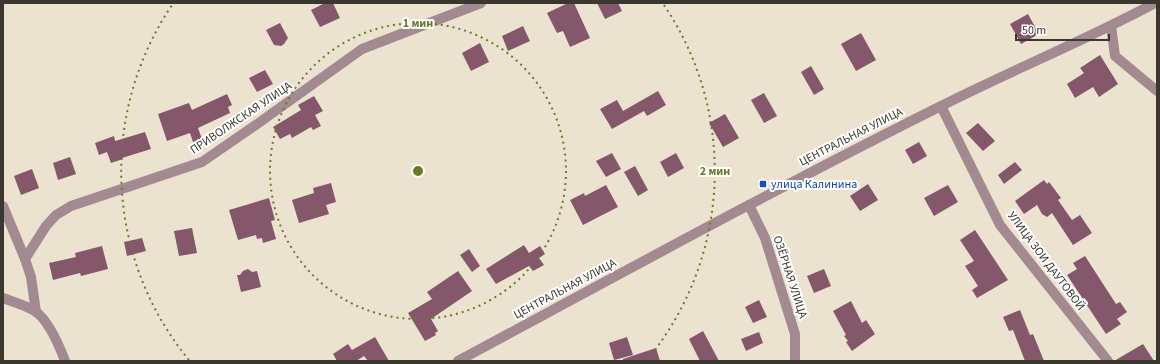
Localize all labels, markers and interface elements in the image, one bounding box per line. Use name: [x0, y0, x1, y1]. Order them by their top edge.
text: 1 мин: [403, 15, 433, 32]
scale bar: [1016, 16, 1109, 42]
text: 50 m: [1022, 22, 1046, 39]
street label: ПРИВОЛЖСКАЯ УЛИЦА: [187, 77, 296, 158]
street label: ЦЕНТРАЛЬНАЯ УЛИЦА: [796, 103, 906, 171]
text: 2 мин: [700, 163, 730, 180]
centre of rings: [411, 164, 425, 178]
place label: улица Калинина: [771, 176, 857, 193]
marker: улица Калинина: [758, 179, 768, 189]
street label: УЛИЦА ЗОИ ДАУТОВОЙ: [1003, 208, 1089, 314]
street label: ОЗЁРНАЯ УЛИЦА: [769, 233, 812, 321]
street label: ЦЕНТРАЛЬНАЯ УЛИЦА: [511, 254, 620, 323]

